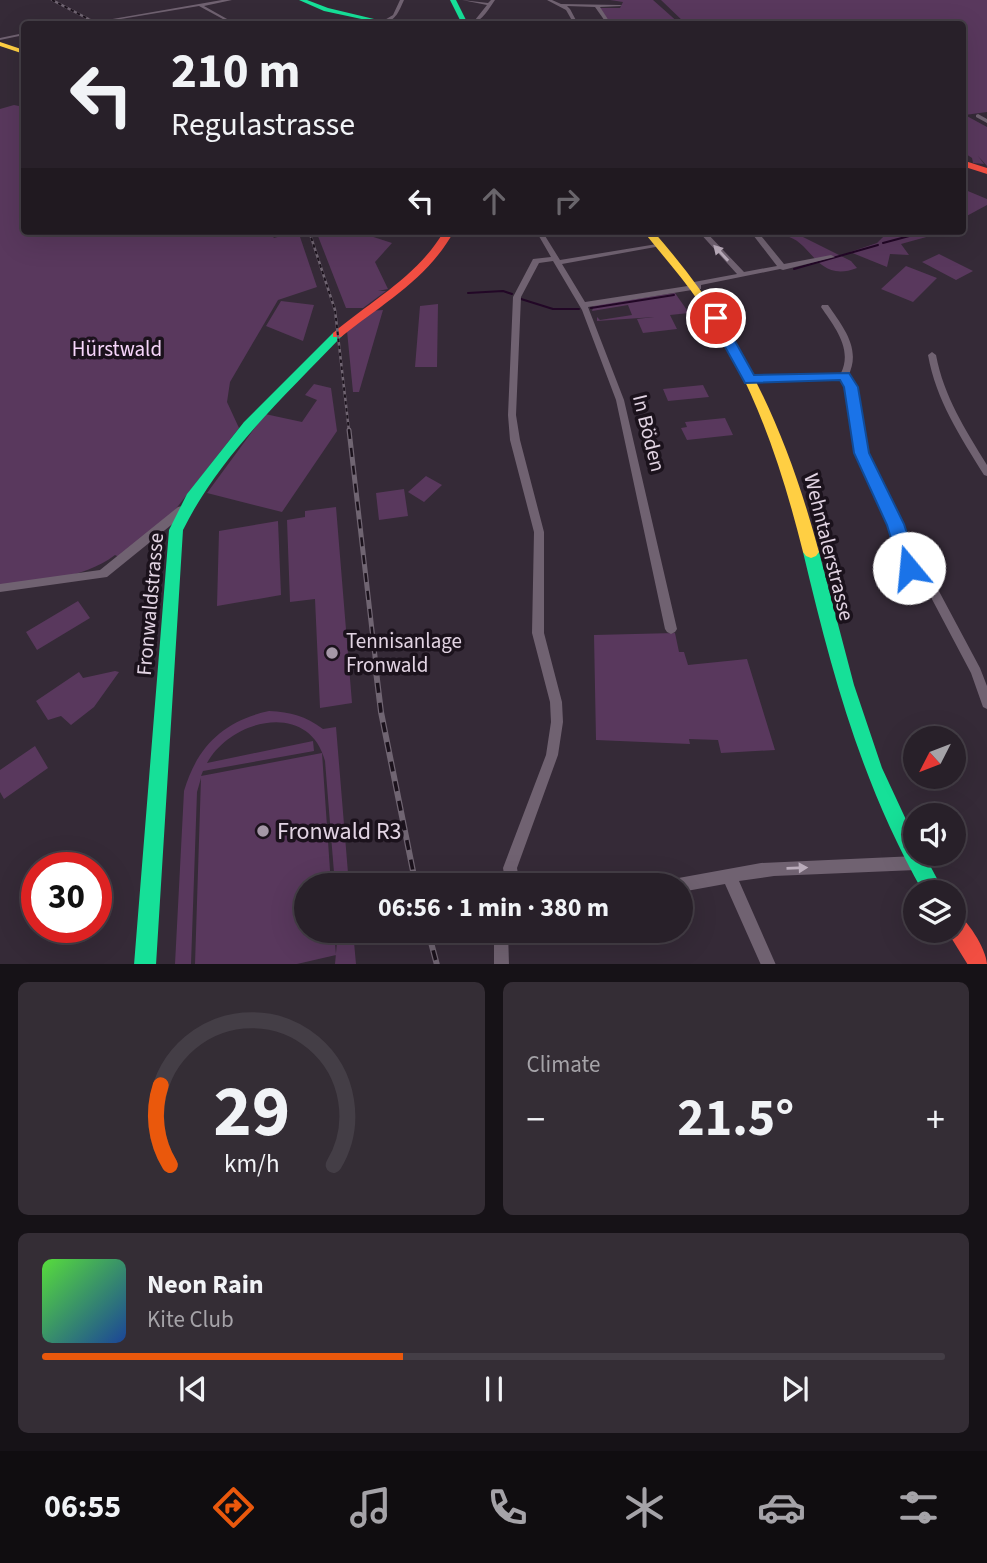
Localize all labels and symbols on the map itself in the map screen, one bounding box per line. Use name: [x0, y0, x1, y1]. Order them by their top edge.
one-way arrow: [713, 244, 729, 262]
pin: [686, 288, 746, 348]
park label: Hürstwald: [72, 334, 162, 364]
street label: In Böden: [625, 391, 673, 475]
street label: Wehntalerstrasse: [796, 470, 862, 624]
street label: Fronwaldstrasse: [129, 531, 171, 677]
position arrow: [872, 531, 946, 605]
place label: Tennisanlage Fronwald: [346, 626, 462, 680]
marker: Tennisanlage Fronwald: [324, 645, 340, 661]
north arrow: [903, 726, 966, 789]
place label: Fronwald R3: [277, 814, 402, 849]
marker: Fronwald R3: [255, 823, 271, 839]
speed limit sign: 30: [21, 852, 112, 943]
one-way arrow: [786, 863, 808, 874]

